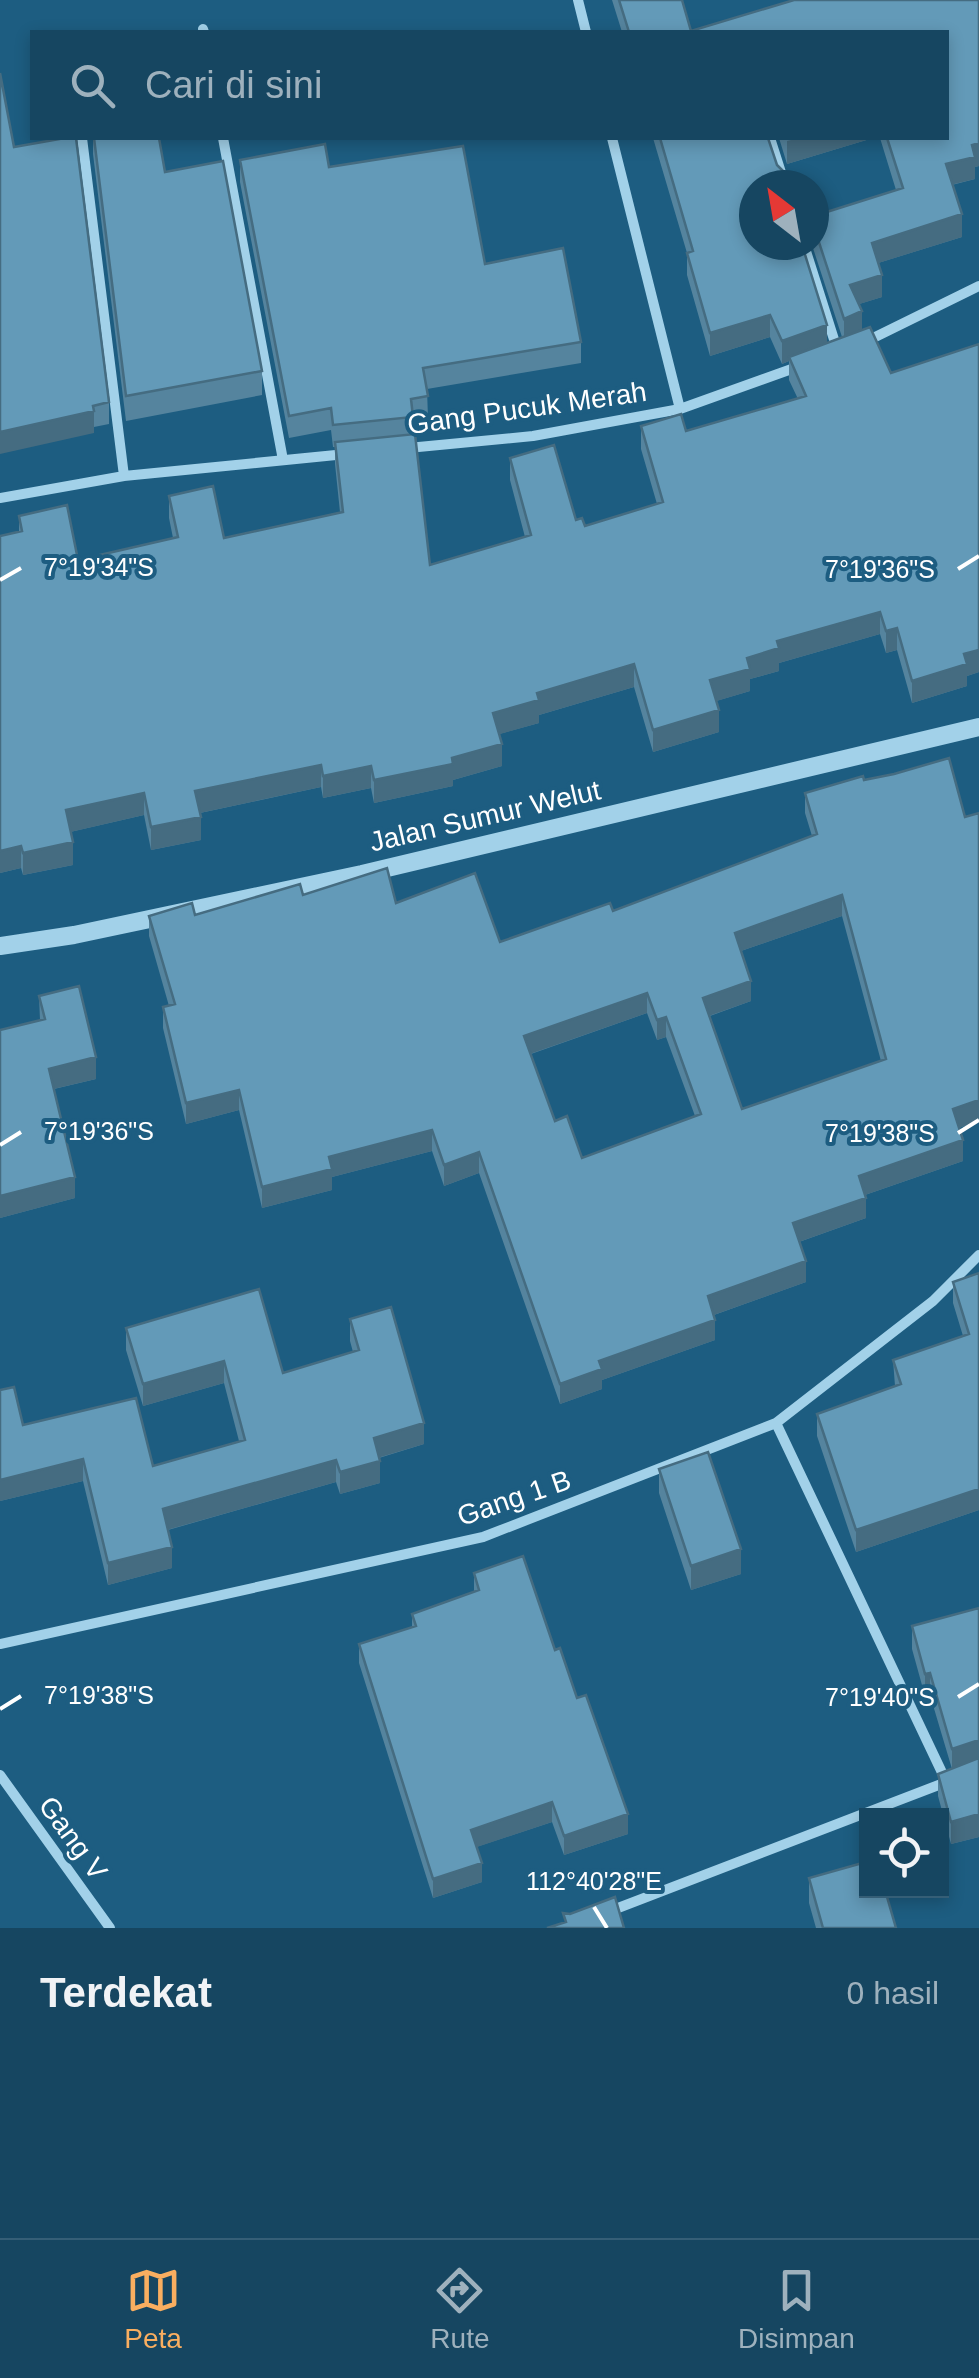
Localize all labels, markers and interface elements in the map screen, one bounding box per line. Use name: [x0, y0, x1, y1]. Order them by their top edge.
search box: [30, 30, 949, 140]
icon: search: [65, 58, 120, 113]
text: Cari di sini: [145, 64, 322, 106]
north arrow: [739, 170, 829, 260]
street label: Gang Pucuk Merah: [405, 376, 649, 440]
text: 7°19'34"S: [44, 553, 154, 581]
text: 7°19'36"S: [825, 555, 935, 583]
street label: Jalan Sumur Welut: [367, 774, 604, 858]
text: 7°19'36"S: [44, 1117, 154, 1145]
text: 7°19'38"S: [825, 1119, 935, 1147]
street label: Gang 1 B: [453, 1464, 575, 1532]
text: 7°19'38"S: [44, 1681, 154, 1709]
text: 7°19'40"S: [825, 1683, 935, 1711]
street label: Gang V: [33, 1790, 114, 1886]
map controls: [859, 1808, 949, 1898]
button: locate: [859, 1808, 949, 1898]
text: 112°40'28"E: [526, 1867, 662, 1895]
text: Terdekat: [40, 1969, 212, 2016]
text: 0 hasil: [847, 1975, 939, 2011]
tab: Peta: [124, 2263, 182, 2355]
tab: Rute: [430, 2263, 490, 2355]
tab: Disimpan: [738, 2263, 855, 2355]

